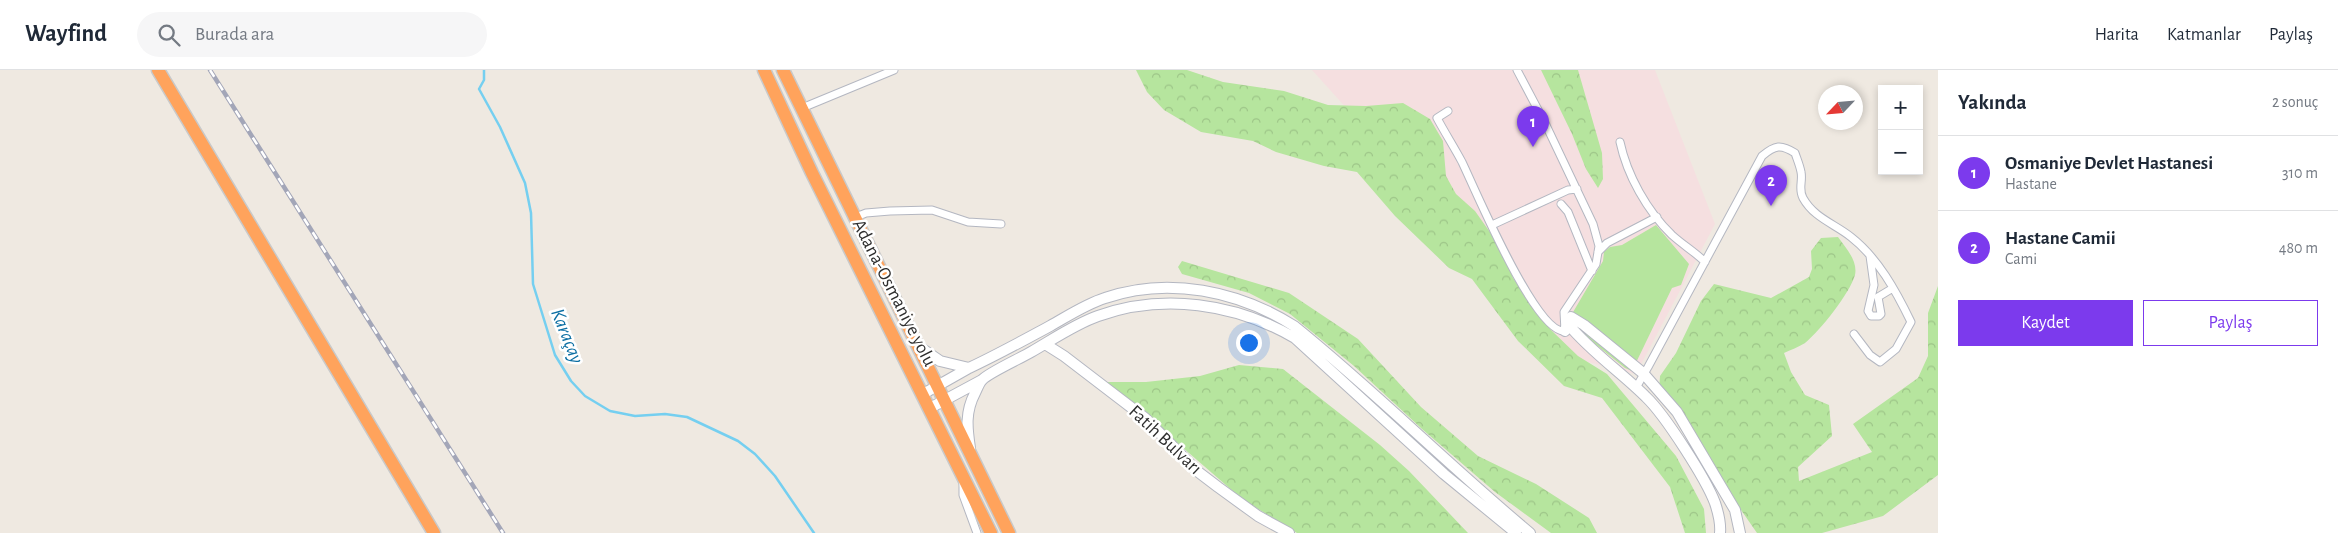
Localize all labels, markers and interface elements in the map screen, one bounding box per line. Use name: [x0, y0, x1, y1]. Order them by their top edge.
search box: [137, 12, 487, 57]
icon: search: [155, 21, 183, 49]
text: Wayfind: [25, 22, 107, 46]
text: Burada ara: [195, 25, 274, 44]
text: Harita: [2095, 26, 2139, 44]
text: Katmanlar: [2167, 26, 2241, 44]
text: Paylaş: [2269, 26, 2313, 44]
north arrow: [1818, 85, 1863, 130]
map controls: [1878, 85, 1923, 175]
button: +: [1878, 85, 1923, 130]
text: Yakında: [1958, 92, 2027, 113]
text: 2 sonuç: [2272, 94, 2318, 110]
pin: 1: [1517, 106, 1549, 147]
button: −: [1878, 130, 1923, 175]
text: Osmaniye Devlet Hastanesi: [2005, 154, 2213, 173]
pin: 2: [1755, 165, 1787, 206]
text: 1: [1971, 165, 1977, 181]
text: 310 m: [2282, 165, 2318, 181]
text: Hastane: [2005, 176, 2057, 192]
street label: Adana-Osmaniye yolu: [849, 216, 939, 370]
text: Hastane Camii: [2005, 229, 2116, 248]
text: 2: [1970, 240, 1978, 256]
text: 480 m: [2279, 240, 2318, 256]
text: Cami: [2005, 251, 2037, 267]
button: Kaydet: [1958, 300, 2133, 346]
button: Paylaş: [2143, 300, 2318, 346]
water label: Karaçay: [547, 306, 587, 367]
your location: [1236, 330, 1262, 356]
street label: Fatih Bulvarı: [1125, 402, 1205, 478]

